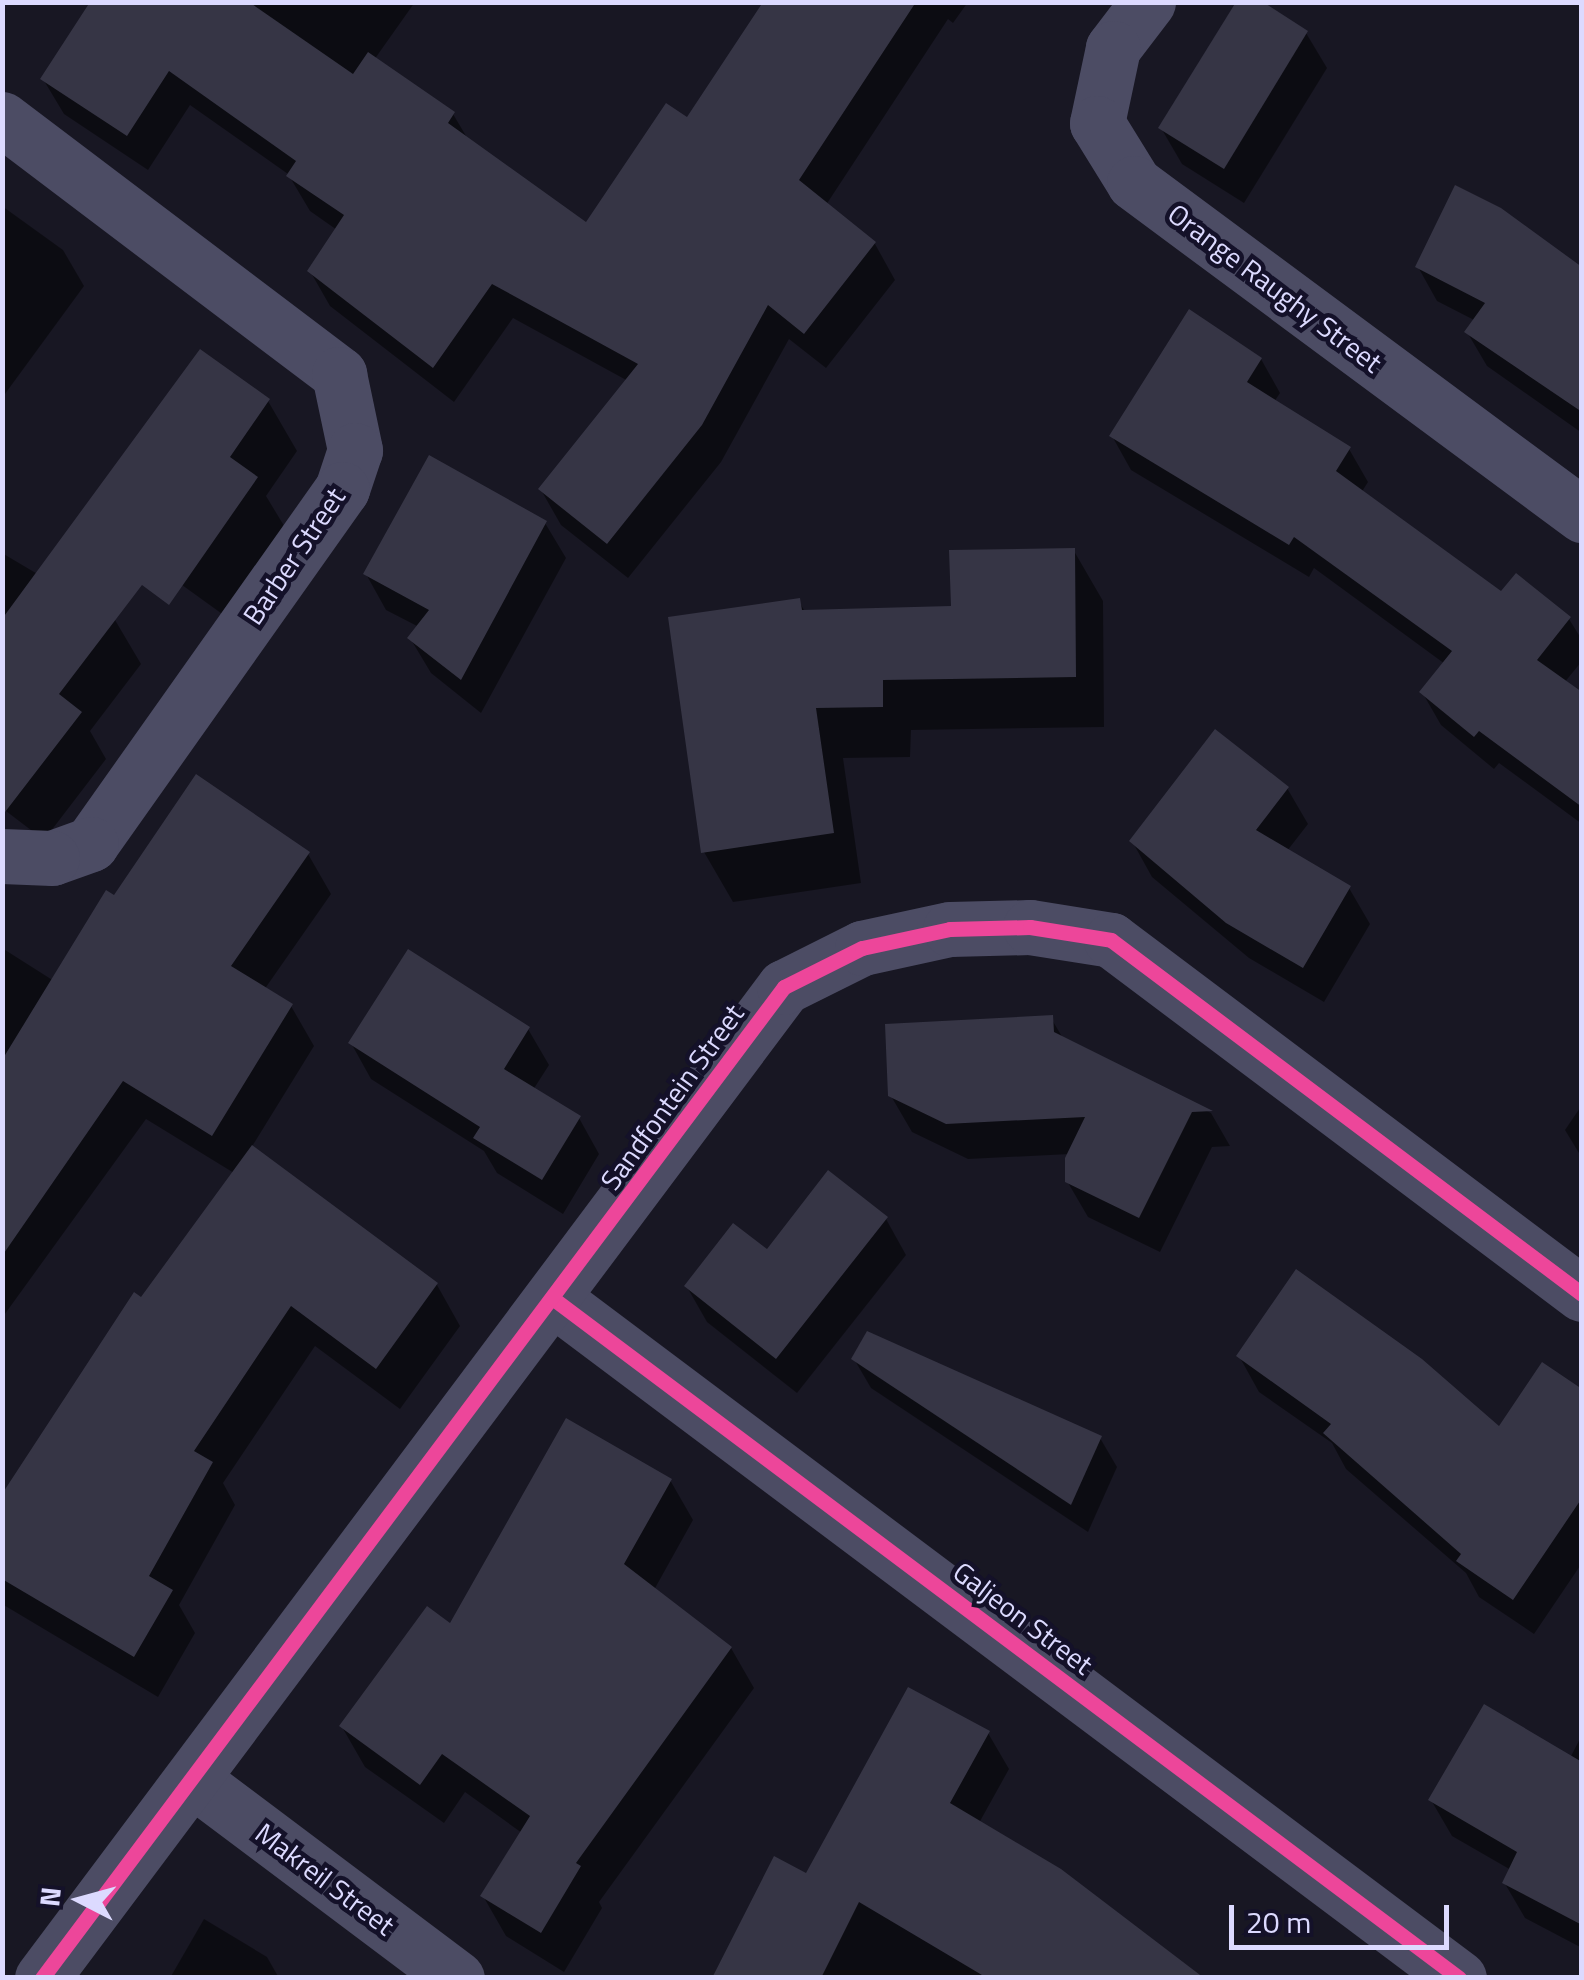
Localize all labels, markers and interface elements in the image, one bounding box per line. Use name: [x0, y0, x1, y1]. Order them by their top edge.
street label: Orange Raughy Street: [1161, 197, 1389, 379]
street label: Barber Street: [236, 481, 352, 631]
street label: Sandfontein Street: [593, 998, 751, 1196]
street label: Galjeon Street: [947, 1555, 1099, 1681]
street label: Makreil Street: [249, 1816, 401, 1942]
north arrow: [30, 1850, 130, 1950]
text: N: [27, 1885, 72, 1909]
scale bar: [1234, 1885, 1454, 1947]
text: 20 m: [1246, 1899, 1311, 1945]

